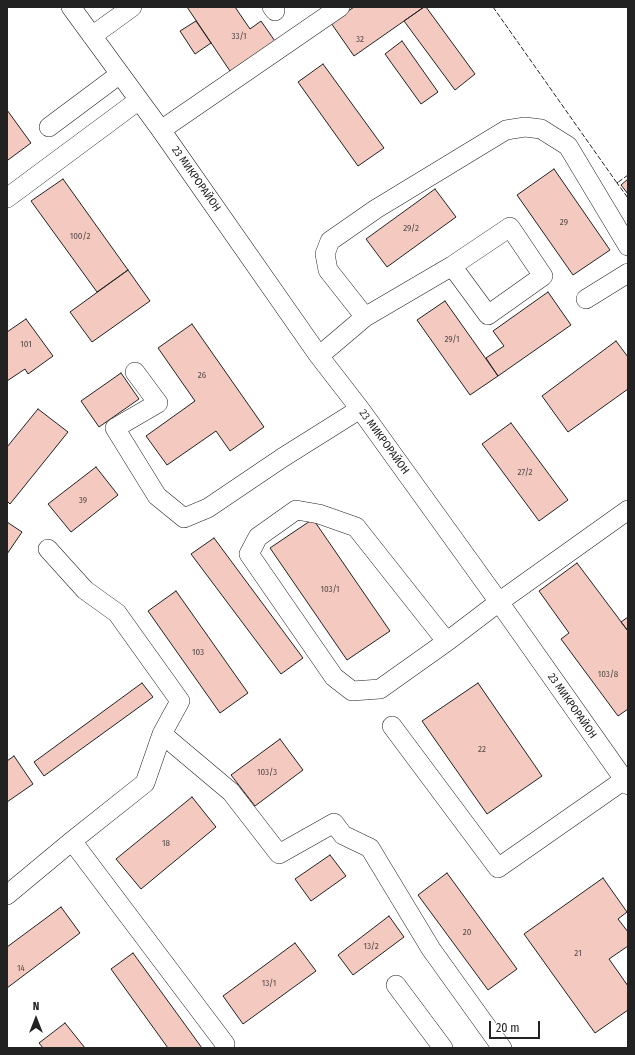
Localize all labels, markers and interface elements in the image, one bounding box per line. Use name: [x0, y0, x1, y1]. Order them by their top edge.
house number: 33/1: [231, 31, 247, 41]
house number: 32: [356, 34, 364, 44]
street label: 23 МИКРОРАЙОН: [169, 144, 223, 214]
house number: 29: [560, 217, 568, 227]
house number: 29/2: [403, 223, 419, 233]
house number: 100/2: [70, 231, 90, 241]
house number: 29/1: [444, 334, 460, 344]
house number: 101: [20, 339, 32, 349]
house number: 26: [198, 370, 206, 380]
street label: 23 МИКРОРАЙОН: [356, 407, 412, 477]
house number: 27/2: [517, 467, 533, 477]
house number: 39: [79, 495, 87, 505]
house number: 103/1: [320, 584, 340, 594]
house number: 103: [192, 647, 204, 657]
house number: 103/8: [598, 669, 618, 679]
street label: 23 МИКРОРАЙОН: [545, 671, 599, 741]
house number: 22: [478, 744, 486, 754]
house number: 103/3: [257, 767, 277, 777]
house number: 18: [162, 838, 170, 848]
house number: 20: [463, 927, 471, 937]
house number: 13/2: [363, 941, 379, 951]
house number: 21: [574, 948, 582, 958]
house number: 14: [17, 963, 25, 973]
house number: 13/1: [262, 978, 276, 988]
north arrow: [16, 999, 56, 1039]
text: N: [33, 1000, 39, 1013]
scale bar: [491, 1013, 542, 1039]
text: 20 m: [496, 1021, 520, 1035]

